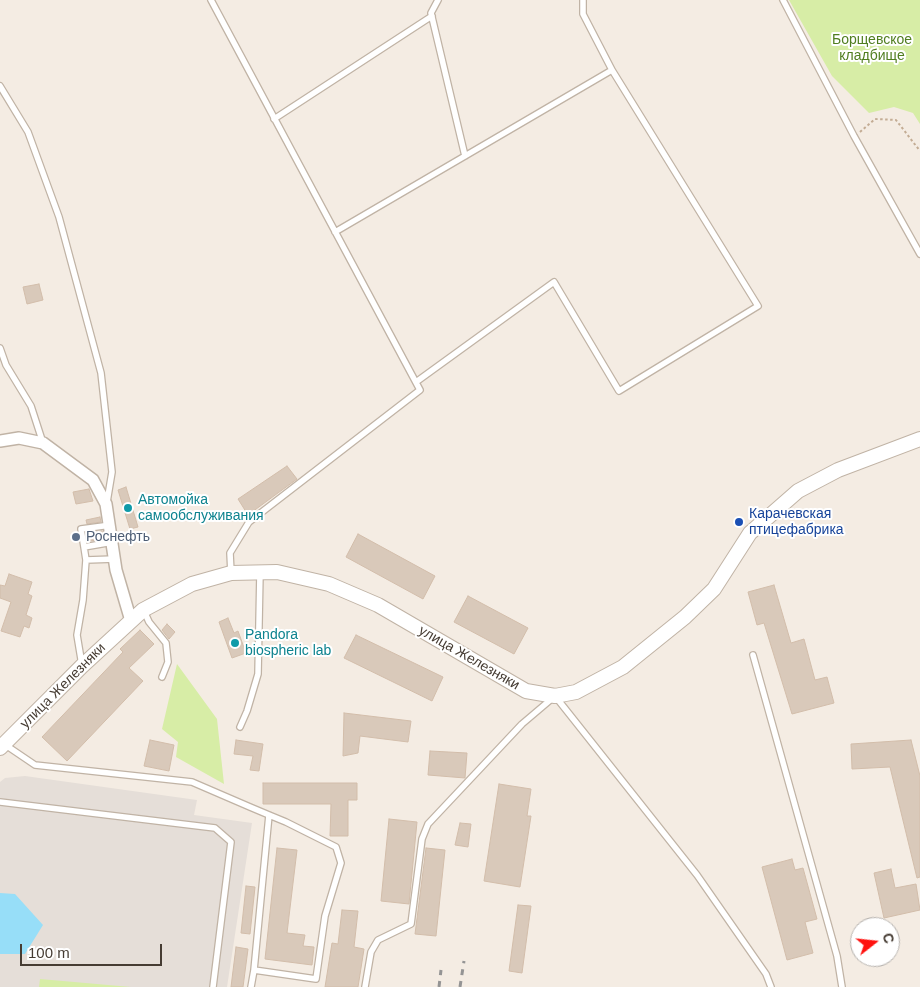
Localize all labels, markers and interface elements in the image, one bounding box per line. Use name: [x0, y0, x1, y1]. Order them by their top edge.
park label: Борщевское кладбище: [832, 32, 912, 64]
place label: Автомойка самообслуживания: [138, 492, 264, 524]
marker: Автомойка самообслуживания: [122, 502, 134, 514]
place label: Карачевская птицефабрика: [749, 506, 844, 538]
marker: Карачевская птицефабрика: [733, 516, 745, 528]
place label: Роснефть: [86, 529, 150, 545]
marker: Роснефть: [70, 531, 82, 543]
street label: улица Железняки: [416, 622, 522, 694]
place label: Pandora biospheric lab: [245, 627, 331, 660]
marker: Pandora biospheric lab: [229, 637, 241, 649]
street label: улица Железняки: [17, 640, 109, 732]
north arrow: [850, 917, 900, 967]
text: С: [879, 931, 898, 945]
scale bar: [22, 934, 165, 966]
text: 100 m: [28, 944, 70, 961]

